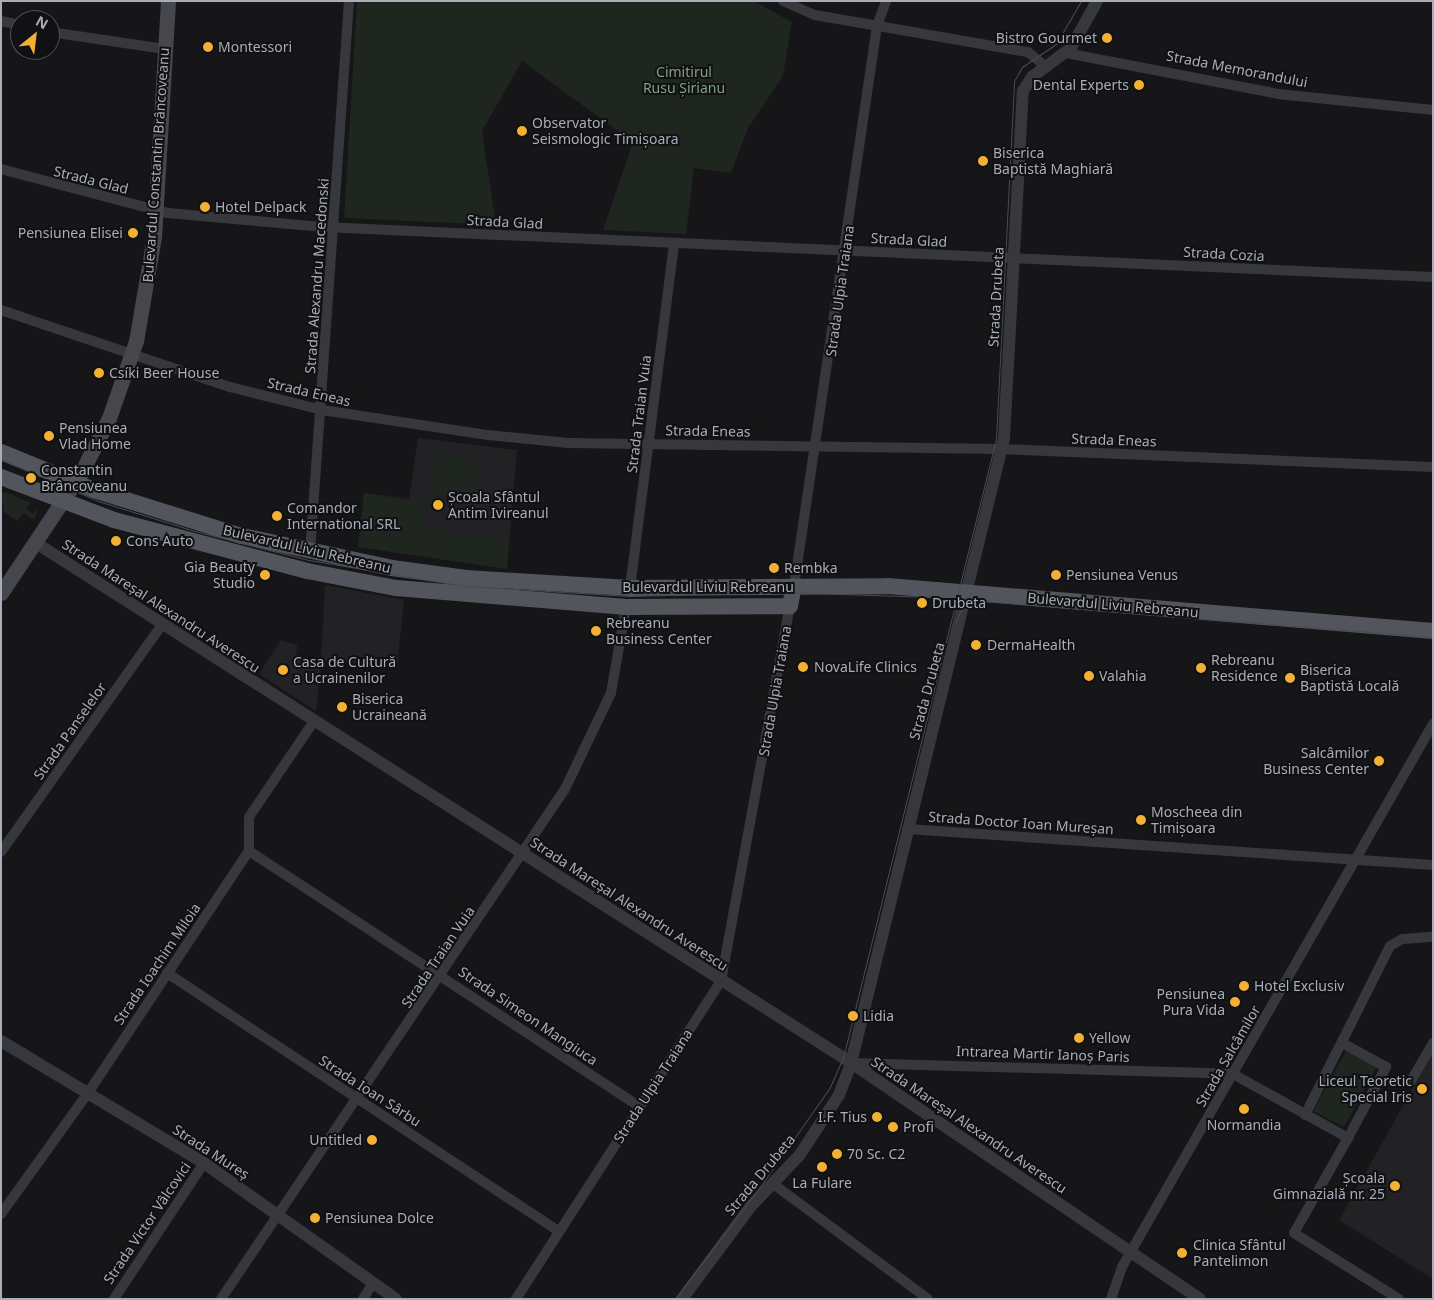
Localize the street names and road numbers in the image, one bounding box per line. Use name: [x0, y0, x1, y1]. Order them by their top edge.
street label: Bulevardul Constantin Brâncoveanu: [139, 47, 173, 283]
street label: Strada Memorandului: [1165, 47, 1309, 91]
street label: Strada Glad: [52, 163, 130, 197]
street label: Strada Alexandru Macedonski: [302, 178, 332, 374]
street label: Strada Glad: [466, 212, 544, 232]
street label: Strada Ulpia Traiana: [822, 224, 858, 358]
street label: Strada Glad: [870, 230, 948, 250]
street label: Strada Cozia: [1183, 243, 1265, 265]
street label: Strada Drubeta: [985, 246, 1007, 348]
street label: Strada Traian Vuia: [623, 354, 655, 474]
street label: Strada Eneas: [266, 374, 352, 410]
street label: Strada Eneas: [665, 422, 751, 440]
street label: Strada Eneas: [1071, 430, 1157, 450]
street label: Bulevardul Liviu Rebreanu: [221, 522, 393, 576]
street label: Strada Mareșal Alexandru Averescu: [59, 536, 263, 676]
street label: Bulevardul Liviu Rebreanu: [622, 579, 794, 595]
street label: Bulevardul Liviu Rebreanu: [1027, 589, 1199, 621]
street label: Strada Ulpia Traiana: [755, 624, 795, 758]
street label: Strada Drubeta: [906, 640, 948, 742]
street label: Strada Panselelor: [30, 679, 110, 783]
street label: Strada Doctor Ioan Mureșan: [928, 808, 1114, 838]
street label: Strada Mareșal Alexandru Averescu: [527, 834, 731, 974]
street label: Strada Ioachim Miloia: [110, 900, 204, 1028]
street label: Strada Traian Vuia: [398, 903, 478, 1011]
street label: Strada Simeon Mangiuca: [455, 963, 601, 1069]
street label: Strada Salcâmilor: [1192, 1002, 1264, 1110]
street label: Strada Ulpia Traiana: [610, 1026, 696, 1146]
street label: Intrarea Martir Ianoș Paris: [956, 1043, 1130, 1065]
street label: Strada Ioan Sârbu: [316, 1052, 424, 1130]
street label: Strada Mareșal Alexandru Averescu: [868, 1053, 1070, 1197]
street label: Strada Mureș: [170, 1121, 252, 1183]
street label: Strada Drubeta: [721, 1131, 799, 1219]
street label: Strada Victor Vâlcovici: [100, 1159, 194, 1287]

